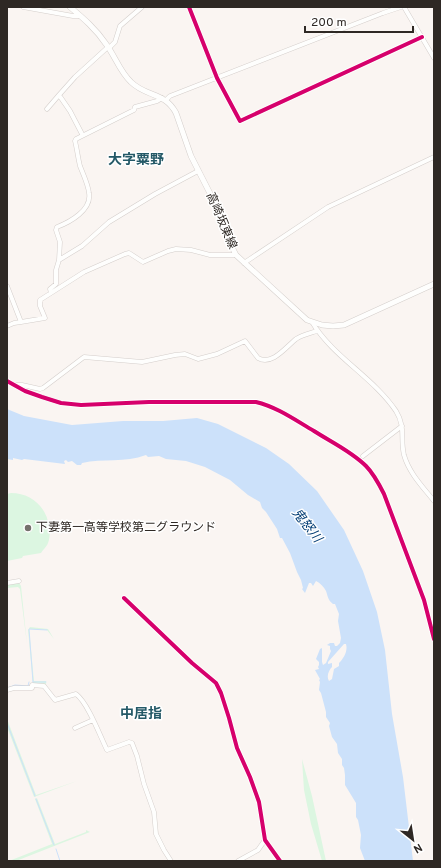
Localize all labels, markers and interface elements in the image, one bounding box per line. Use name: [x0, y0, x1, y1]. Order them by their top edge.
scale bar: [305, 8, 413, 34]
text: 200 m: [311, 15, 347, 31]
district label: 大字粟野: [108, 152, 164, 169]
street label: 高崎坂東線: [202, 190, 240, 252]
water label: 鬼怒川: [288, 506, 326, 548]
place label: 下妻第一高等学校第二グラウンド: [36, 520, 216, 536]
marker: 下妻第一高等学校第二グラウンド: [23, 523, 33, 533]
district label: 中居指: [120, 705, 162, 723]
north arrow: [393, 820, 433, 860]
text: N: [411, 840, 424, 856]

